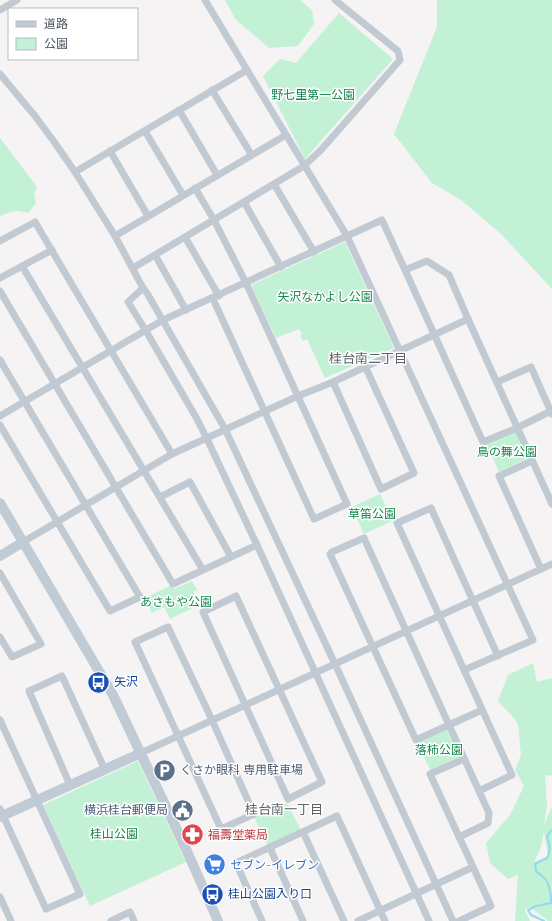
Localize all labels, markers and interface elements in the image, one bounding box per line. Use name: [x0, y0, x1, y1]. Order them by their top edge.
legend: [8, 8, 138, 60]
text: 道路: [44, 17, 68, 31]
text: 公園: [44, 37, 68, 51]
park label: 野七里第一公園: [271, 88, 355, 102]
park label: 矢沢なかよし公園: [277, 290, 373, 304]
district label: 桂台南二丁目: [329, 351, 407, 366]
park label: 鳥の舞公園: [477, 445, 537, 459]
park label: 草笛公園: [348, 507, 396, 521]
park label: あさもや公園: [140, 595, 212, 609]
bus stop icon: 矢沢: [86, 669, 112, 695]
place label: 矢沢: [114, 675, 138, 689]
park label: 落柿公園: [415, 743, 463, 757]
parking icon: くさか眼科 専用駐車場: [152, 757, 178, 783]
place label: くさか眼科 専用駐車場: [180, 763, 303, 777]
public building icon: 横浜桂台郵便局: [170, 797, 196, 823]
district label: 桂台南一丁目: [245, 802, 323, 817]
place label: 横浜桂台郵便局: [84, 803, 168, 817]
pharmacy icon: 福壽堂薬局: [180, 822, 206, 848]
park label: 桂山公園: [90, 827, 138, 841]
place label: 福壽堂薬局: [208, 828, 268, 842]
supermarket icon: セブン-イレブン: [201, 852, 227, 878]
place label: セブン-イレブン: [230, 858, 319, 872]
bus stop icon: 桂山公園入り口: [200, 881, 226, 907]
place label: 桂山公園入り口: [228, 887, 312, 901]

